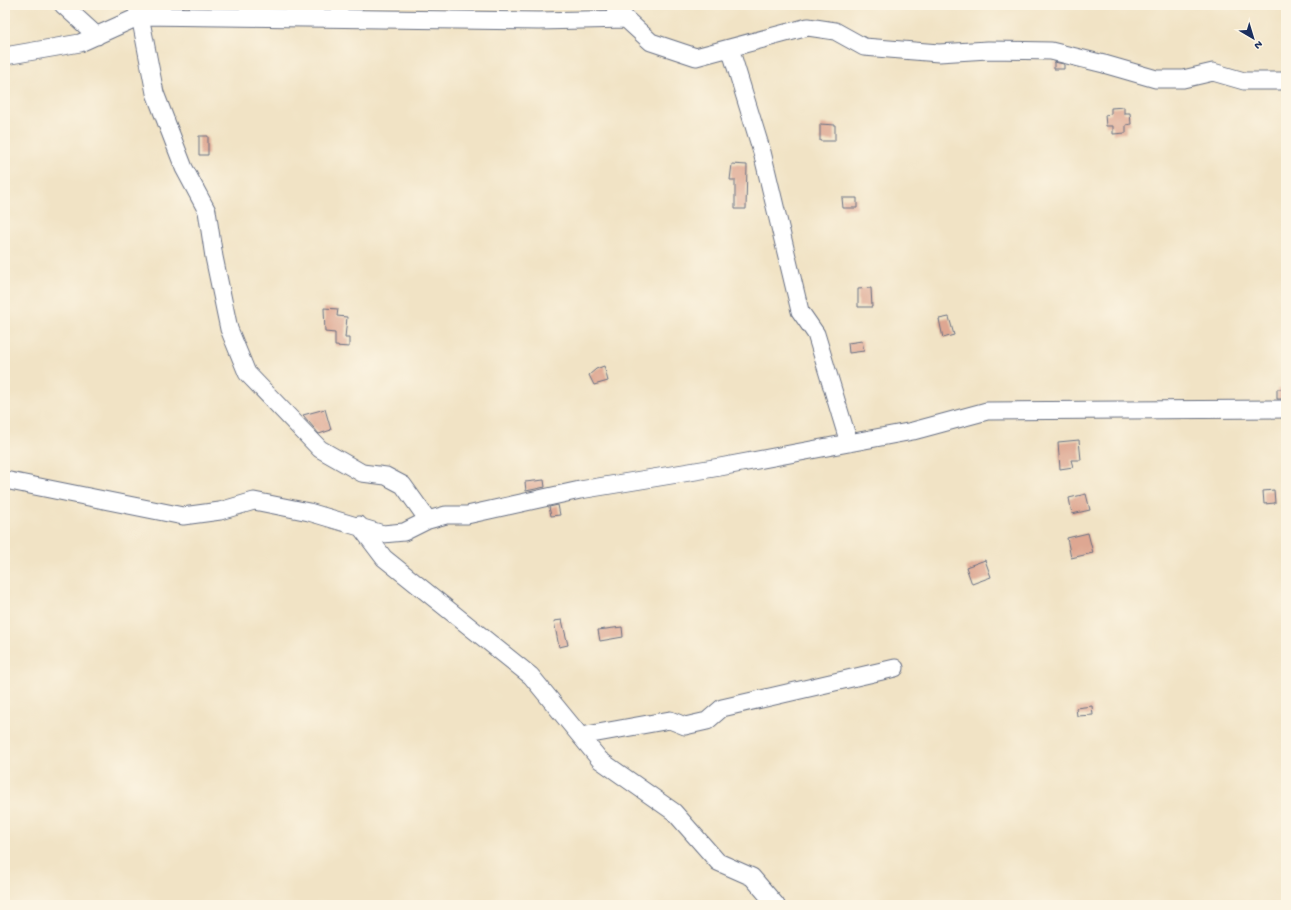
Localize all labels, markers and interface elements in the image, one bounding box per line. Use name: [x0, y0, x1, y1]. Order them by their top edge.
north arrow: [1233, 18, 1273, 58]
text: N: [1251, 37, 1264, 51]

